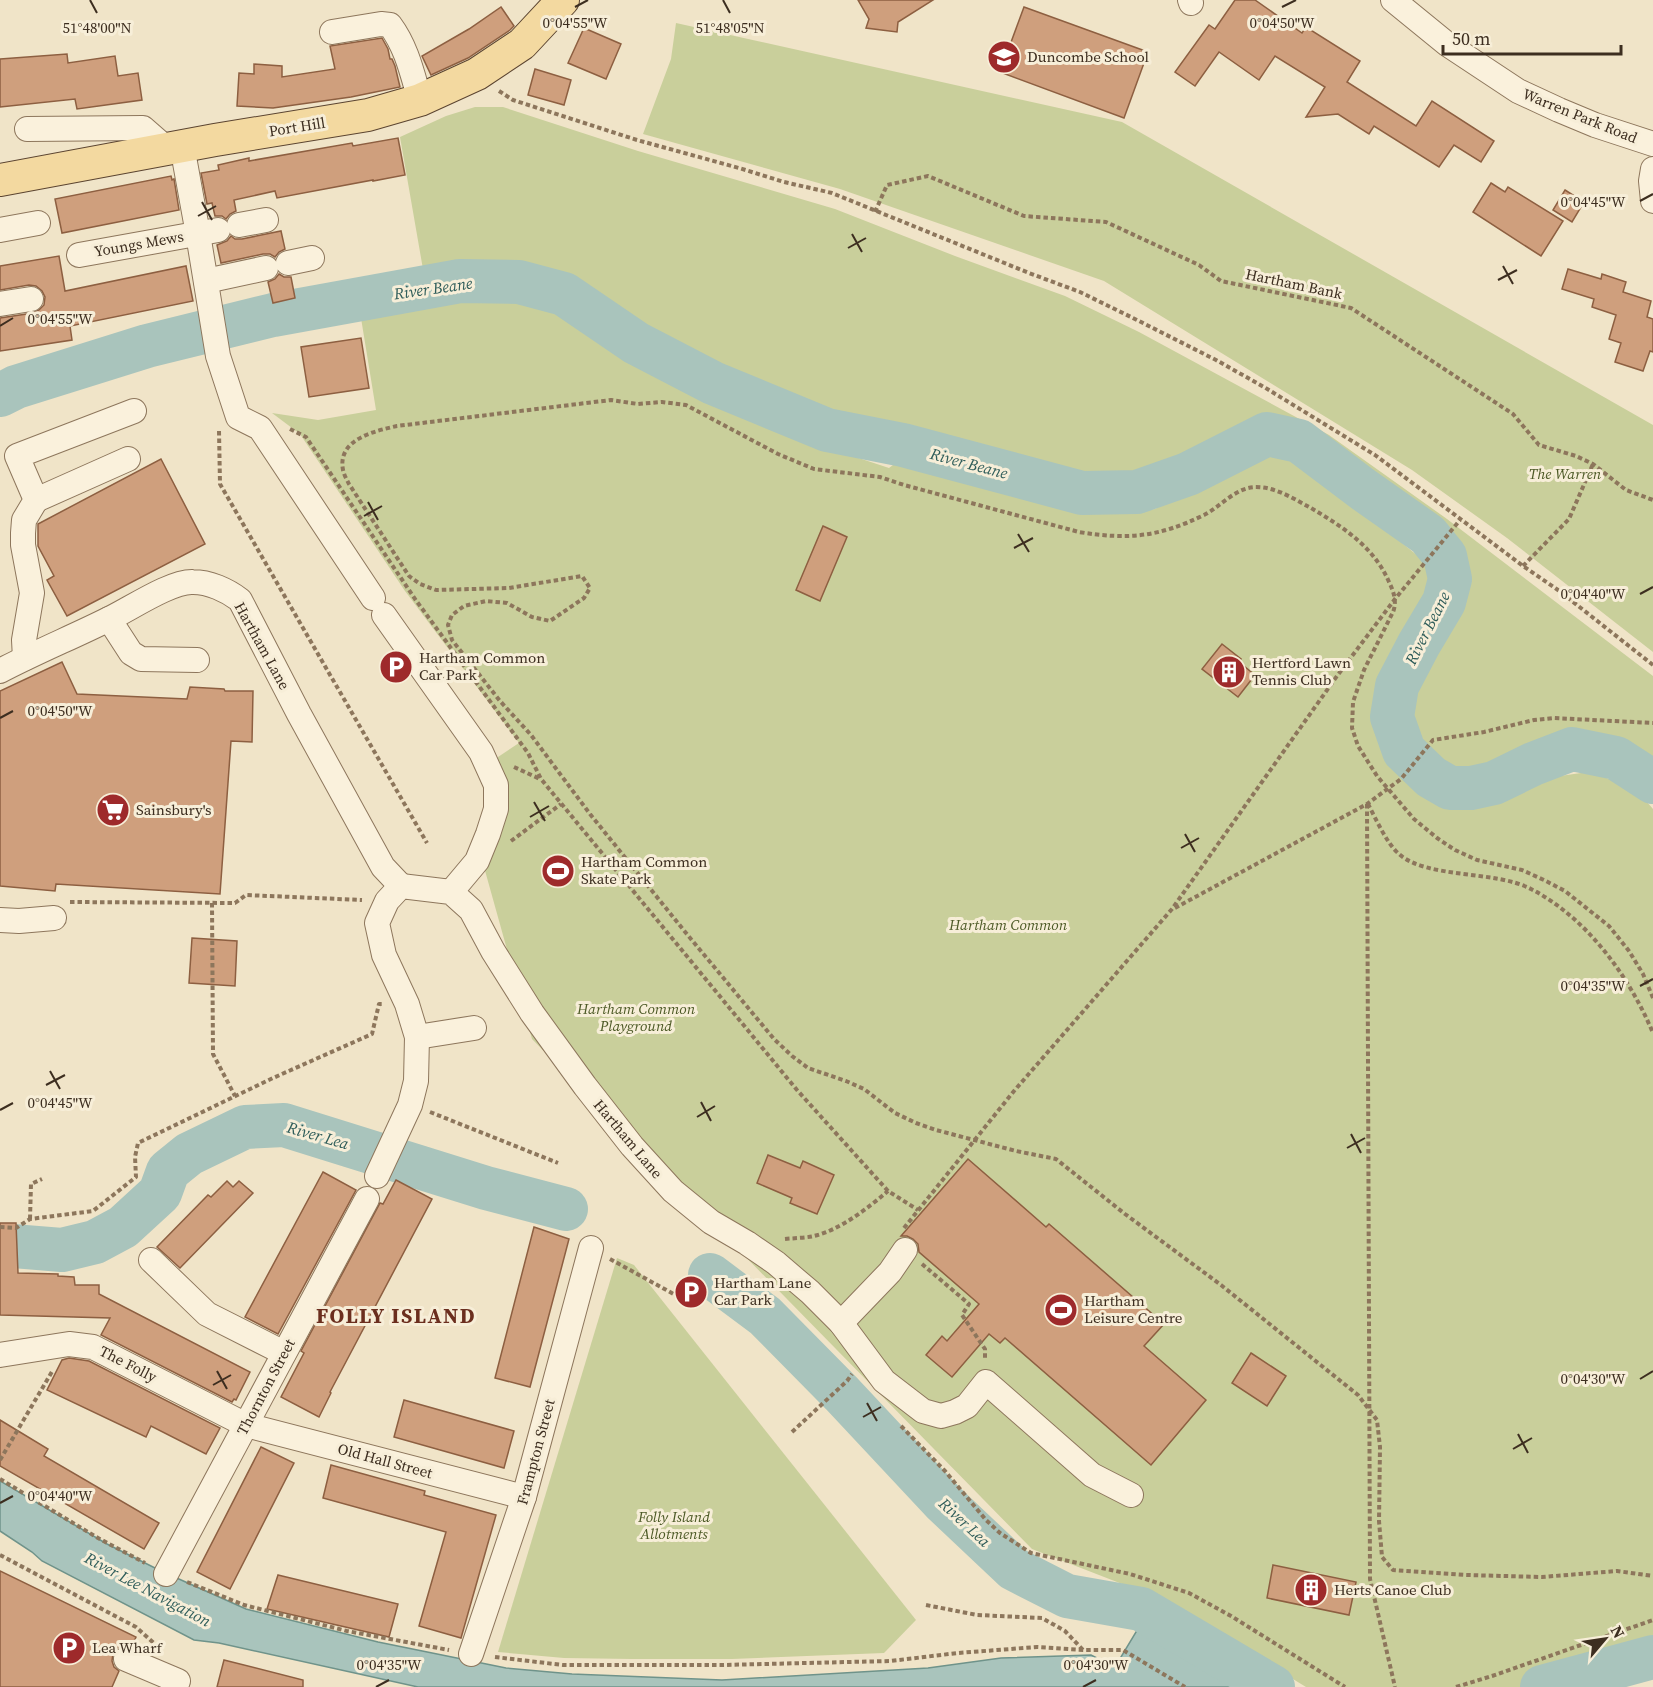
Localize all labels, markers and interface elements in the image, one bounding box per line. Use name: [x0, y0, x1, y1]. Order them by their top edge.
text: 0°04'55"W: [543, 12, 608, 33]
text: 0°04'50"W: [1250, 12, 1315, 33]
text: 51°48'00"N: [62, 17, 132, 38]
text: 51°48'05"N: [695, 17, 765, 38]
scale bar: [1443, 18, 1622, 56]
text: 50 m: [1452, 26, 1490, 51]
school or university icon: Duncombe School: [986, 39, 1022, 75]
place label: Duncombe School: [1027, 46, 1150, 67]
street label: Warren Park Road: [1520, 83, 1641, 148]
street label: Port Hill: [267, 112, 327, 141]
text: 0°04'45"W: [1561, 191, 1626, 212]
street label: Youngs Mews: [93, 225, 185, 262]
street label: Hartham Bank: [1244, 263, 1345, 304]
water label: River Beane: [391, 272, 474, 305]
text: 0°04'55"W: [28, 308, 93, 329]
water label: River Beane: [927, 442, 1011, 484]
park label: The Warren: [1529, 463, 1602, 484]
text: 0°04'40"W: [1561, 583, 1626, 604]
water label: River Beane: [1399, 587, 1455, 669]
street label: Hartham Lane: [230, 598, 295, 694]
place label: Hartham Common Car Park: [419, 647, 545, 685]
parking icon: Hartham Common Car Park: [378, 649, 414, 685]
place label: Hertford Lawn Tennis Club: [1252, 652, 1351, 690]
building icon: Hertford Lawn Tennis Club: [1211, 654, 1247, 690]
text: 0°04'50"W: [28, 700, 93, 721]
supermarket icon: Sainsbury's: [95, 792, 131, 828]
place label: Sainsbury's: [136, 799, 211, 820]
place label: Hartham Common Skate Park: [581, 851, 707, 889]
sports icon: Hartham Common Skate Park: [540, 853, 576, 889]
park label: Hartham Common: [948, 914, 1068, 935]
text: 0°04'35"W: [1561, 975, 1626, 996]
park label: Hartham Common Playground: [576, 998, 696, 1036]
text: 0°04'45"W: [28, 1092, 93, 1113]
street label: Hartham Lane: [589, 1095, 668, 1183]
water label: River Lea: [284, 1115, 352, 1154]
place label: Hartham Lane Car Park: [714, 1272, 812, 1310]
parking icon: Hartham Lane Car Park: [673, 1274, 709, 1310]
place label: Hartham Leisure Centre: [1084, 1290, 1183, 1328]
sports icon: Hartham Leisure Centre: [1043, 1292, 1079, 1328]
district label: FOLLY ISLAND: [316, 1301, 476, 1330]
street label: Thornton Street: [231, 1335, 300, 1439]
street label: The Folly: [96, 1340, 161, 1387]
text: 0°04'30"W: [1561, 1368, 1626, 1389]
street label: Frampton Street: [511, 1397, 560, 1507]
street label: Old Hall Street: [335, 1438, 435, 1483]
text: 0°04'40"W: [28, 1485, 93, 1506]
water label: River Lea: [934, 1492, 996, 1552]
park label: Folly Island Allotments: [637, 1506, 710, 1544]
water label: River Lee Navigation: [80, 1546, 215, 1632]
building icon: Herts Canoe Club: [1293, 1572, 1329, 1608]
place label: Herts Canoe Club: [1334, 1579, 1451, 1600]
north arrow: [1575, 1609, 1635, 1669]
text: N: [1606, 1621, 1631, 1642]
parking icon: Lea Wharf: [51, 1630, 87, 1666]
place label: Lea Wharf: [92, 1637, 163, 1658]
text: 0°04'35"W: [357, 1654, 422, 1675]
text: 0°04'30"W: [1064, 1654, 1129, 1675]

